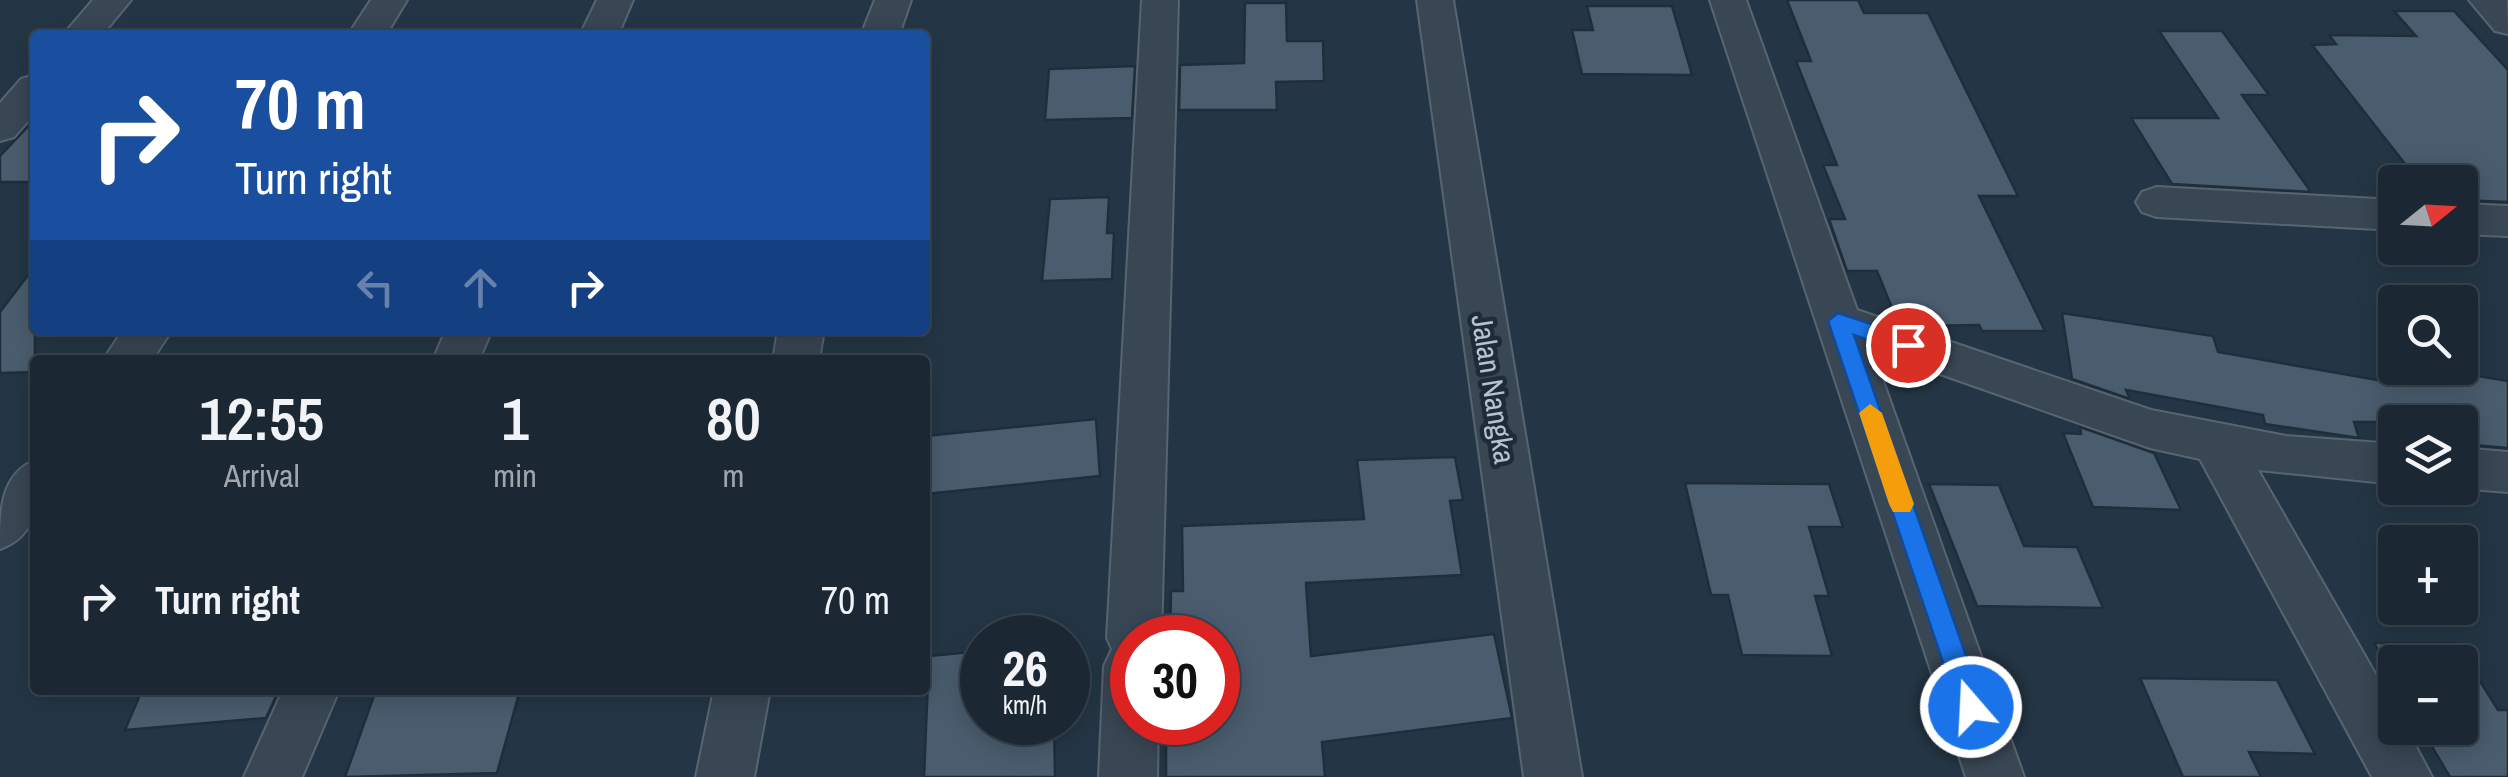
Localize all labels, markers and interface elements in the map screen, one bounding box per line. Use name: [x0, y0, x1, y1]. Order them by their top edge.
text: 70 m: [235, 57, 366, 151]
icon: right: [70, 70, 200, 200]
text: Turn right: [235, 147, 392, 208]
north arrow: [2378, 165, 2478, 265]
map controls: [2378, 165, 2478, 745]
icon: left: [348, 260, 403, 315]
icon: ahead: [453, 260, 508, 315]
icon: right: [558, 260, 613, 315]
button: search: [2378, 285, 2478, 385]
pin: [1866, 303, 1951, 388]
street label: Jalan Nangka: [1462, 312, 1526, 467]
icon: arrive: [1881, 318, 1936, 373]
text: 12:55: [199, 378, 324, 459]
text: 1: [501, 378, 529, 459]
text: 80: [706, 378, 761, 459]
button: layers: [2378, 405, 2478, 505]
text: Arrival: [224, 454, 300, 497]
text: min: [493, 454, 537, 497]
text: m: [723, 454, 744, 497]
button: +: [2378, 525, 2478, 625]
icon: right: [70, 573, 125, 628]
text: Turn right: [155, 575, 300, 626]
text: 70 m: [821, 575, 890, 626]
speed limit sign: 30: [1110, 615, 1240, 745]
text: 26: [1002, 634, 1048, 702]
button: −: [2378, 645, 2478, 745]
position arrow: [1919, 655, 2023, 759]
text: km/h: [1003, 688, 1047, 722]

